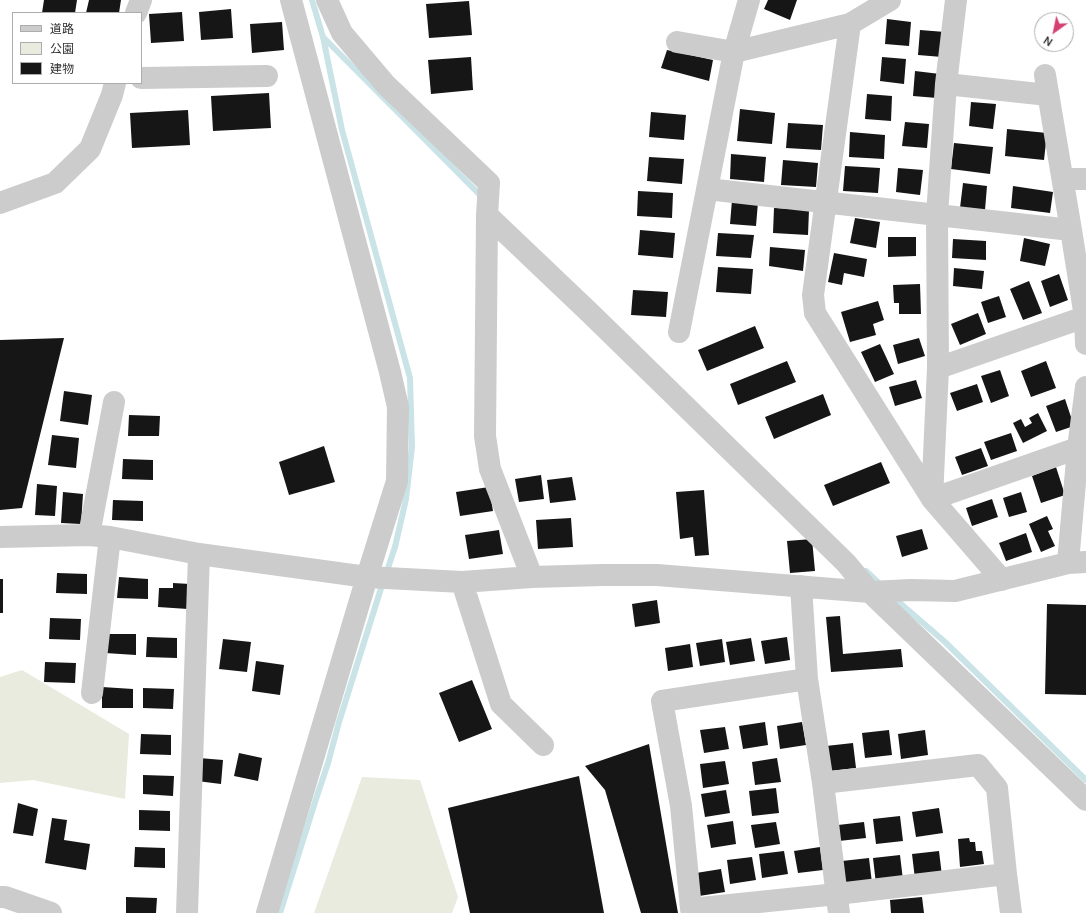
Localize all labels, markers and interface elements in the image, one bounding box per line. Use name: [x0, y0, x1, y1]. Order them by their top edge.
legend: [12, 12, 142, 84]
north arrow: [1034, 12, 1074, 52]
text: 道路: [50, 20, 74, 37]
text: N: [1040, 33, 1055, 50]
text: 公園: [50, 40, 74, 57]
text: 建物: [50, 60, 74, 77]

